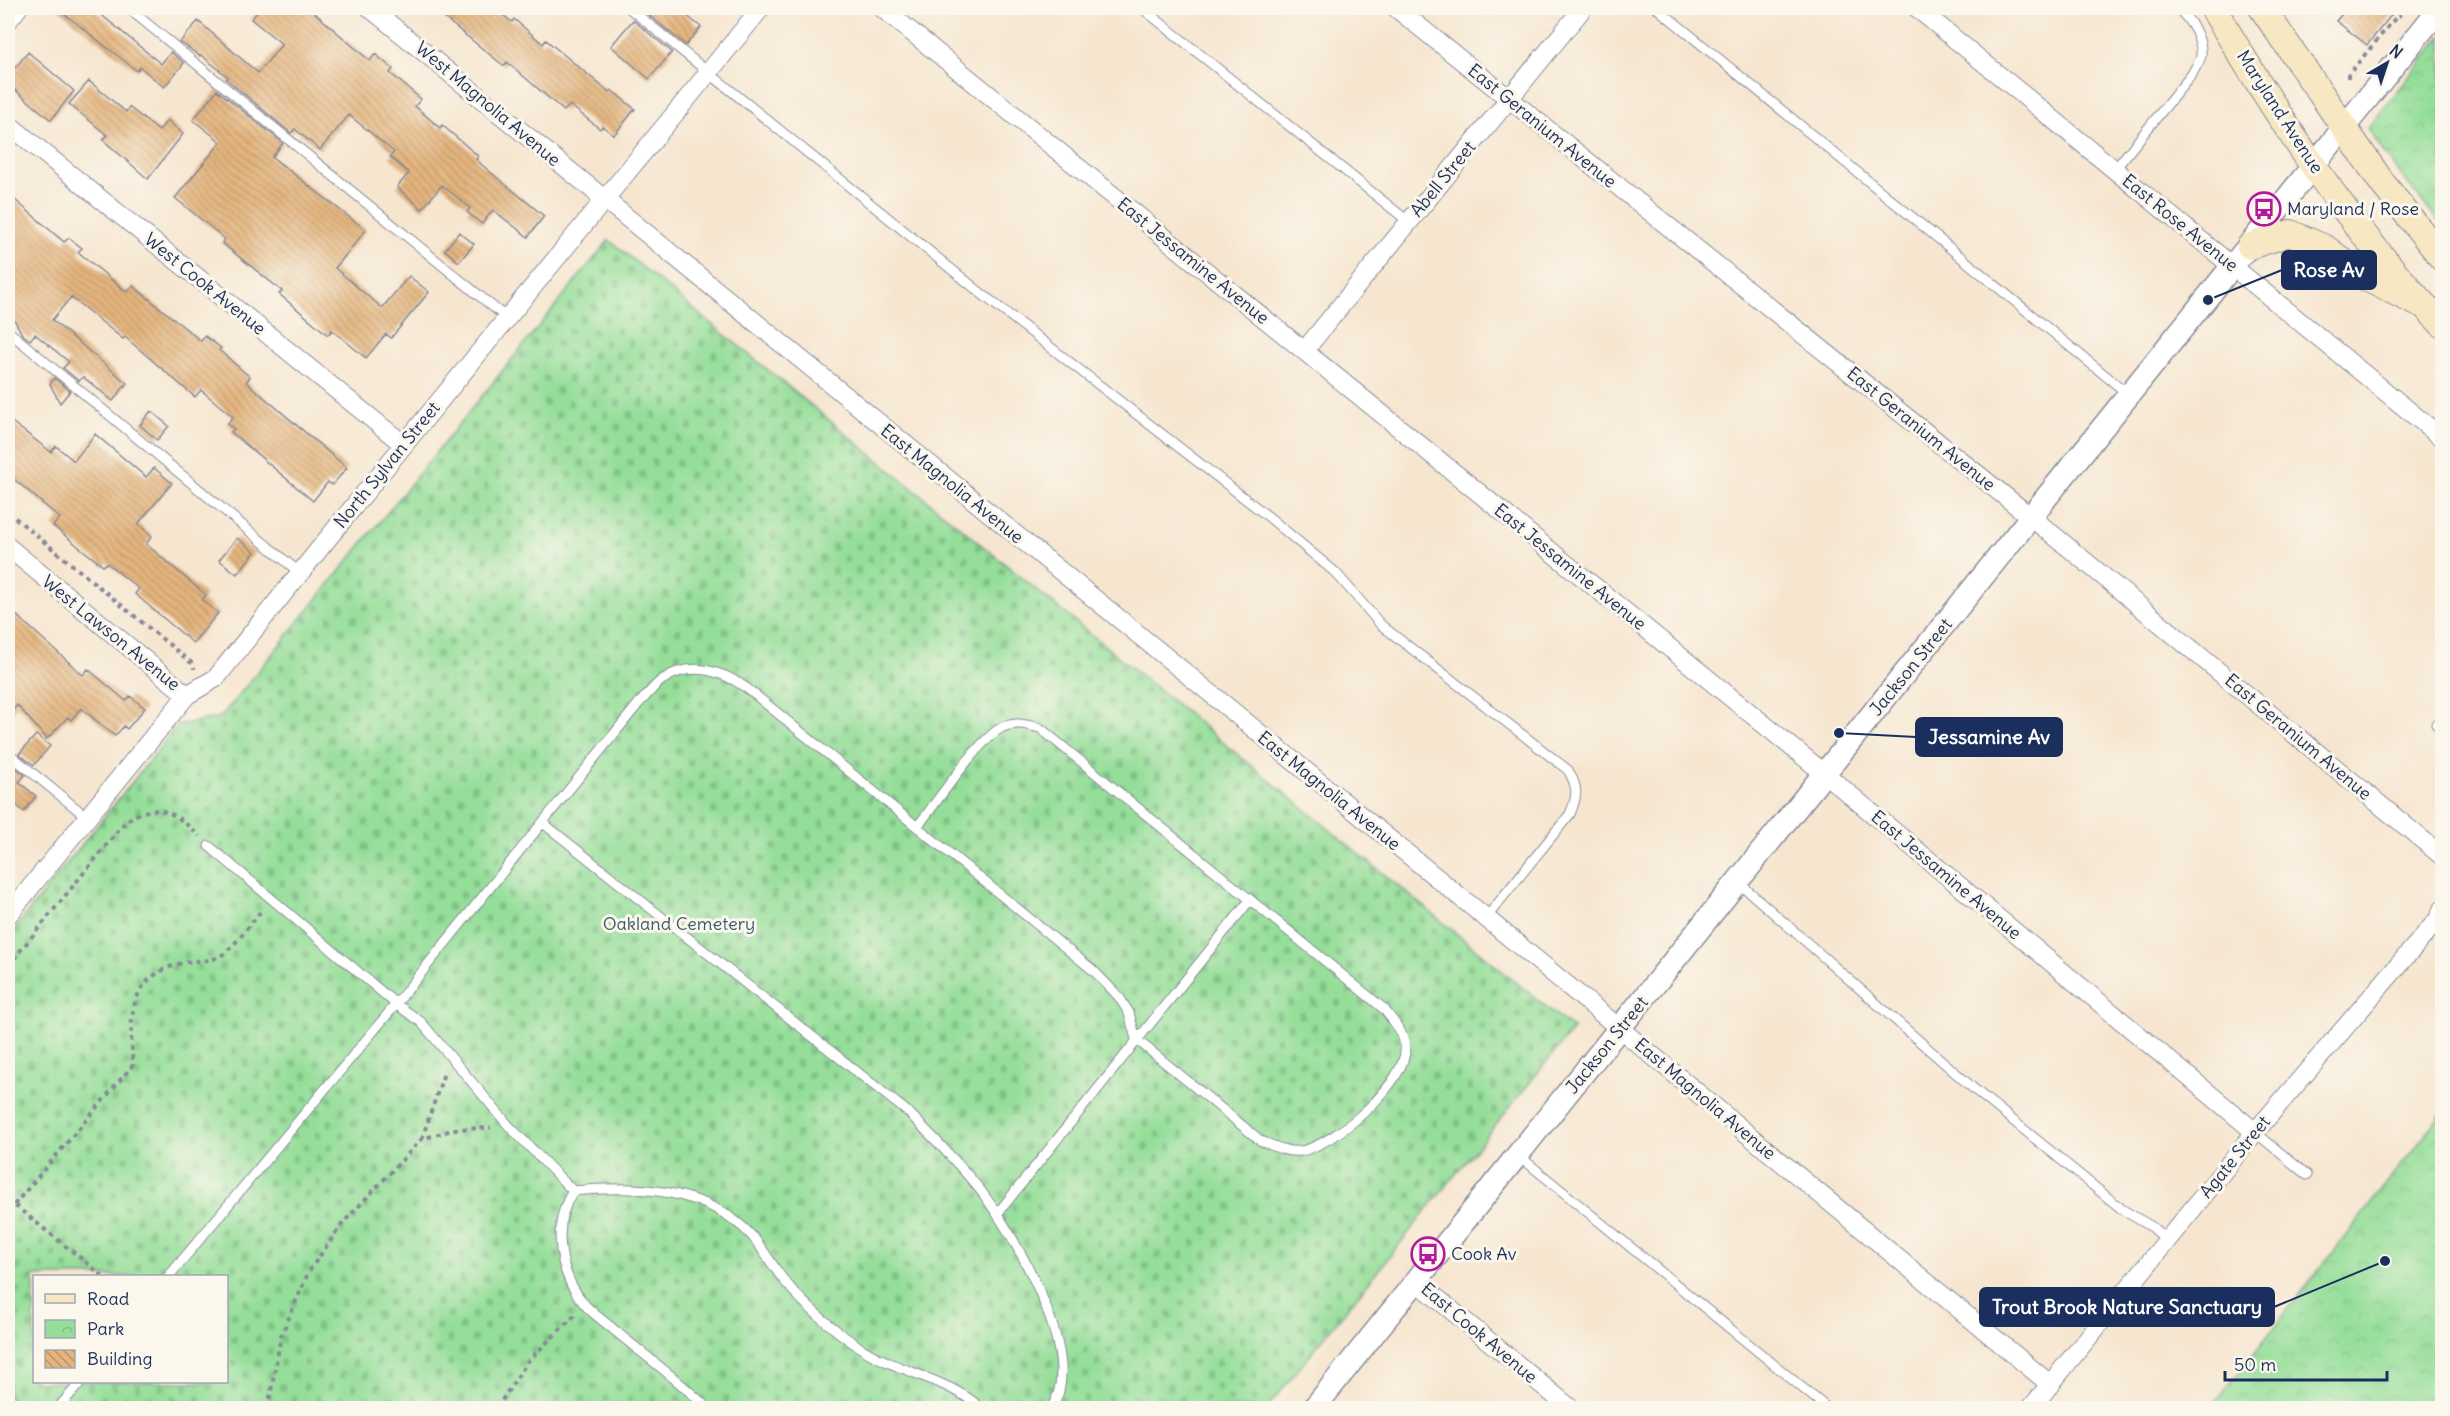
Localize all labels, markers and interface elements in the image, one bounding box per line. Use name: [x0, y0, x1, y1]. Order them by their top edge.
north arrow: [2357, 33, 2417, 93]
street label: West Magnolia Avenue: [411, 36, 565, 171]
text: N: [2386, 40, 2407, 63]
street label: Maryland Avenue: [2232, 46, 2329, 178]
street label: East Geranium Avenue: [1463, 59, 1621, 193]
street label: Abell Street: [1405, 136, 1480, 222]
street label: East Rose Avenue: [2117, 169, 2243, 277]
bus stop icon: Maryland / Rose: [2246, 191, 2282, 227]
street label: East Jessamine Avenue: [1113, 192, 1274, 329]
place label: Maryland / Rose: [2287, 197, 2419, 220]
street label: West Cook Avenue: [140, 228, 271, 340]
callout: Rose Av: [2282, 251, 2376, 289]
text: Rose Av: [2294, 257, 2365, 282]
street label: East Geranium Avenue: [1842, 362, 2000, 496]
street label: North Sylvan Street: [328, 397, 445, 533]
street label: East Magnolia Avenue: [876, 419, 1028, 548]
street label: East Jessamine Avenue: [1490, 498, 1651, 635]
street label: West Lawson Avenue: [37, 570, 185, 695]
street label: Jackson Street: [1864, 613, 1957, 720]
street label: East Geranium Avenue: [2220, 668, 2376, 805]
callout: Jessamine Av: [1916, 718, 2062, 756]
text: Jessamine Av: [1928, 724, 2050, 749]
street label: East Magnolia Avenue: [1253, 726, 1405, 855]
street label: East Jessamine Avenue: [1866, 805, 2026, 944]
park label: Oakland Cemetery: [603, 912, 755, 935]
street label: Jackson Street: [1560, 991, 1653, 1098]
street label: East Magnolia Avenue: [1630, 1033, 1781, 1164]
street label: Agate Street: [2194, 1111, 2275, 1203]
bus stop icon: Cook Av: [1410, 1236, 1446, 1272]
place label: Cook Av: [1451, 1242, 1517, 1265]
legend: [33, 1275, 228, 1383]
street label: East Cook Avenue: [1416, 1277, 1542, 1388]
text: Road: [87, 1287, 130, 1310]
callout: Trout Brook Nature Sanctuary: [1980, 1288, 2274, 1326]
text: Trout Brook Nature Sanctuary: [1992, 1294, 2262, 1319]
text: Park: [87, 1317, 124, 1340]
scale bar: [2225, 1344, 2387, 1382]
text: Building: [87, 1347, 152, 1370]
text: 50 m: [2234, 1353, 2276, 1376]

